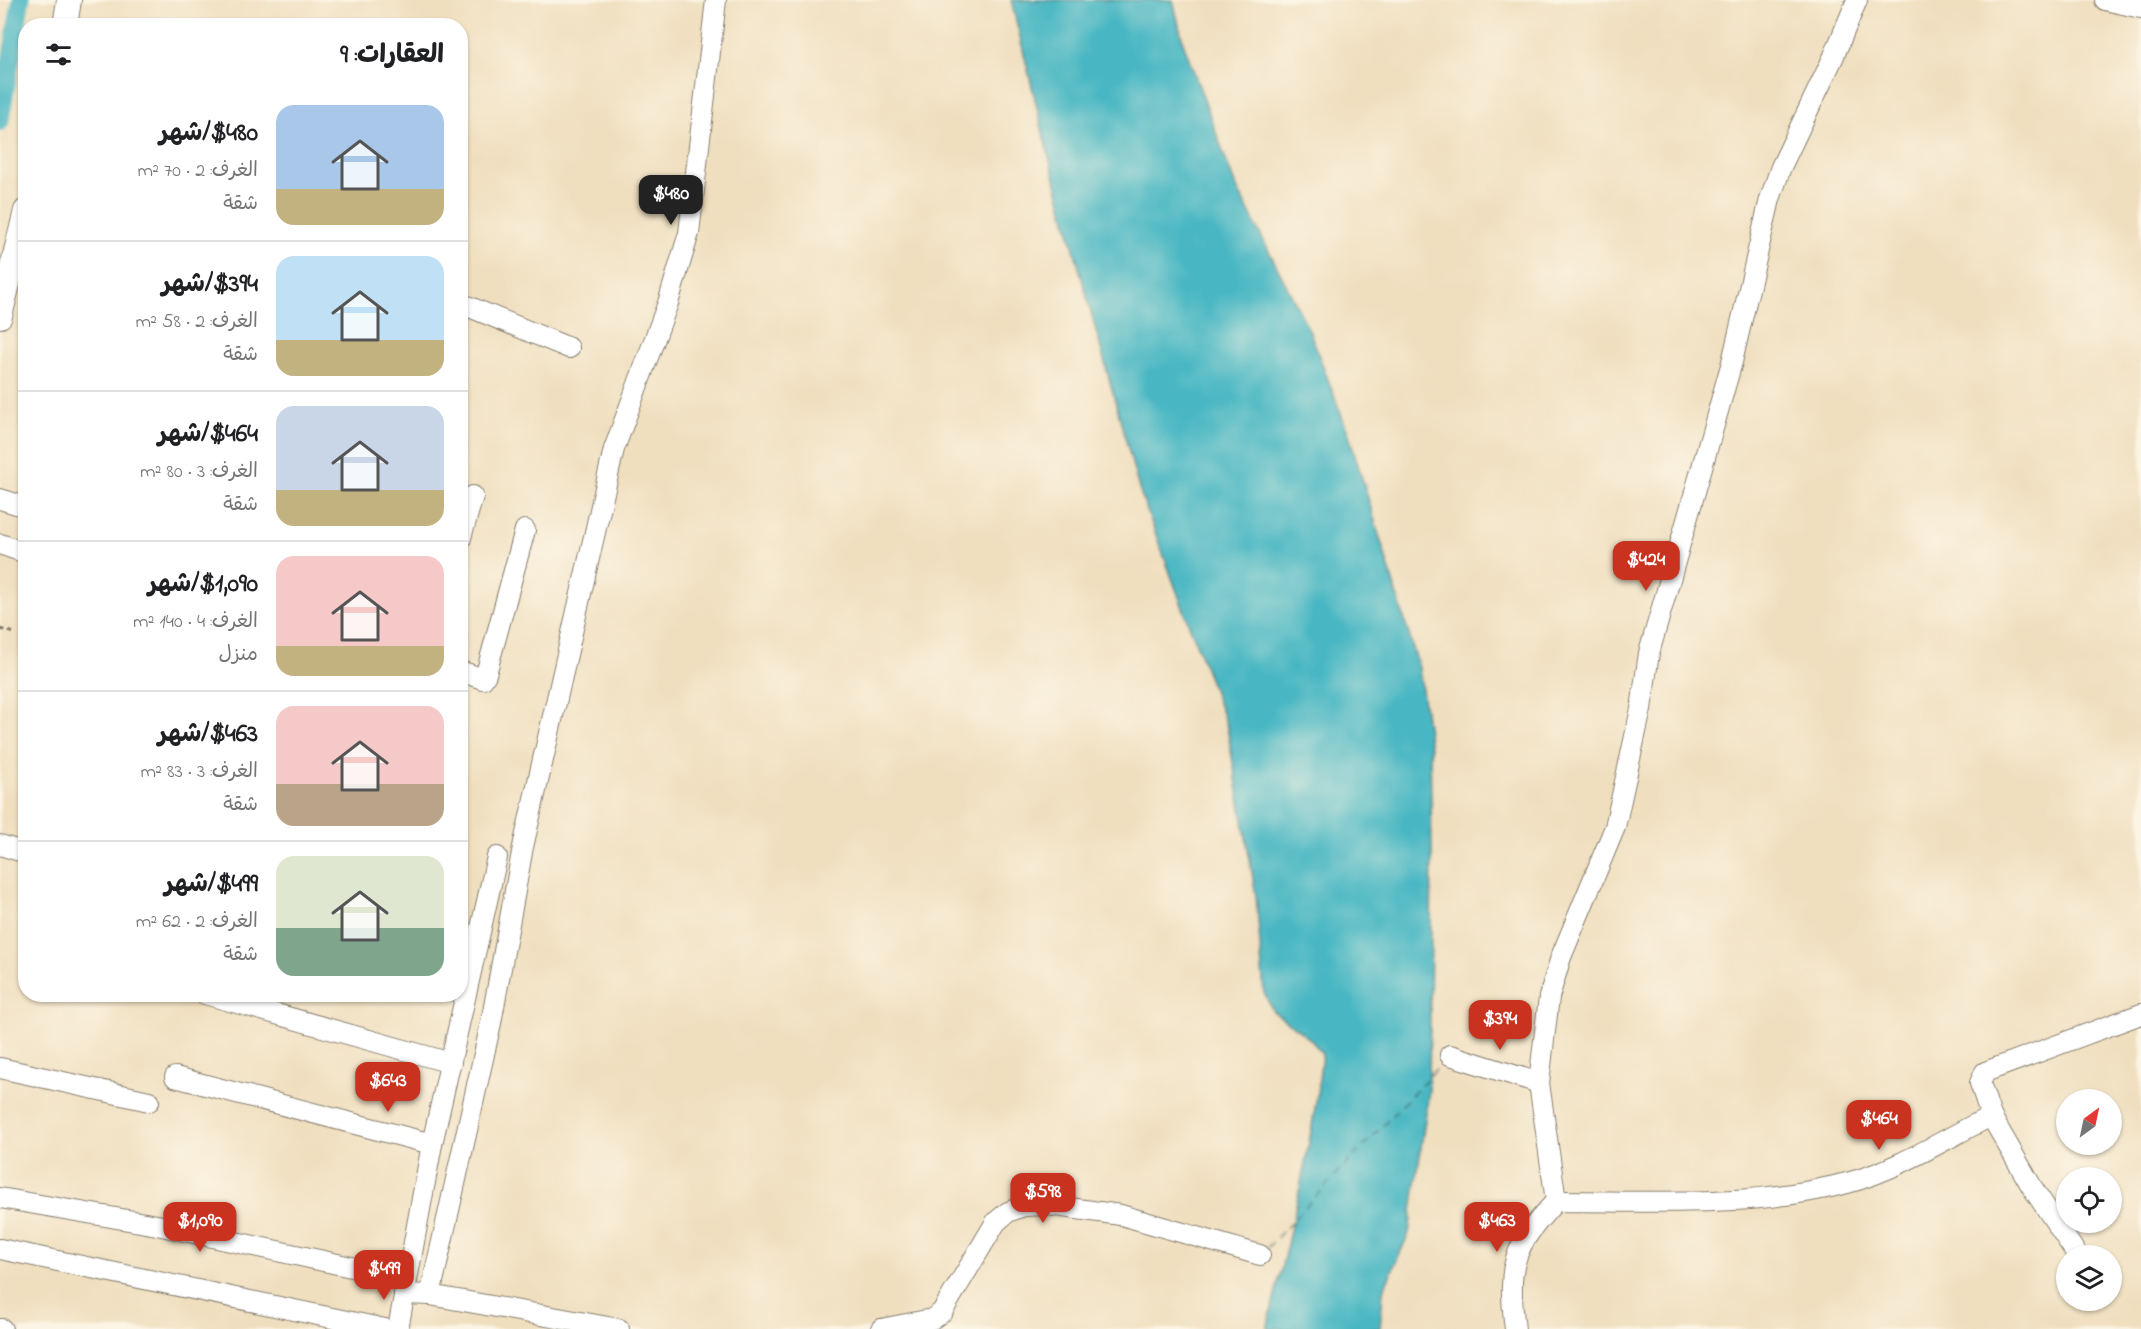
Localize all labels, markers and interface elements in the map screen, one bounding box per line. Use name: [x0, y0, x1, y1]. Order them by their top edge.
text: العقارات: 9: [340, 37, 444, 75]
icon: filters: [42, 38, 75, 71]
text: $480/شهر: [159, 115, 258, 153]
icon: home: [324, 129, 396, 201]
text: الغرف: 2 · 70 m²: [138, 157, 258, 186]
pin: $480: [635, 175, 707, 226]
text: $480: [653, 180, 689, 209]
text: شقة: [223, 190, 258, 219]
text: $394/شهر: [162, 266, 258, 304]
icon: home: [324, 280, 396, 352]
text: الغرف: 2 · 58 m²: [136, 308, 258, 337]
text: شقة: [223, 341, 258, 370]
text: $464/شهر: [158, 416, 258, 454]
icon: home: [324, 430, 396, 502]
text: الغرف: 3 · 80 m²: [140, 458, 258, 487]
text: شقة: [223, 491, 258, 520]
pin: $424: [1610, 541, 1682, 592]
text: $424: [1627, 546, 1665, 575]
text: $1,090/شهر: [148, 566, 258, 604]
icon: home: [324, 580, 396, 652]
text: الغرف: 4 · 140 m²: [133, 608, 258, 637]
text: منزل: [219, 641, 258, 670]
text: $463/شهر: [158, 716, 258, 754]
icon: home: [324, 730, 396, 802]
text: الغرف: 3 · 83 m²: [140, 758, 258, 787]
text: شقة: [223, 791, 258, 820]
text: $499/شهر: [165, 866, 258, 904]
icon: home: [324, 880, 396, 952]
text: الغرف: 2 · 62 m²: [136, 908, 258, 937]
text: شقة: [223, 941, 258, 970]
pin: $394: [1464, 1000, 1536, 1051]
text: $394: [1483, 1005, 1517, 1034]
pin: $643: [352, 1062, 424, 1113]
text: $643: [369, 1067, 407, 1096]
north arrow: [2056, 1089, 2122, 1155]
map controls: [2056, 1089, 2122, 1311]
pin: $464: [1843, 1100, 1915, 1151]
text: $464: [1860, 1105, 1898, 1134]
button: locate: [2056, 1167, 2122, 1233]
pin: $598: [1007, 1173, 1079, 1224]
text: $598: [1024, 1178, 1062, 1207]
pin: $1,090: [151, 1202, 249, 1253]
pin: $463: [1461, 1202, 1533, 1253]
text: $1,090: [177, 1207, 223, 1236]
text: $463: [1478, 1207, 1516, 1236]
button: layers: [2056, 1245, 2122, 1311]
pin: $499: [348, 1250, 420, 1301]
text: $499: [368, 1255, 400, 1284]

